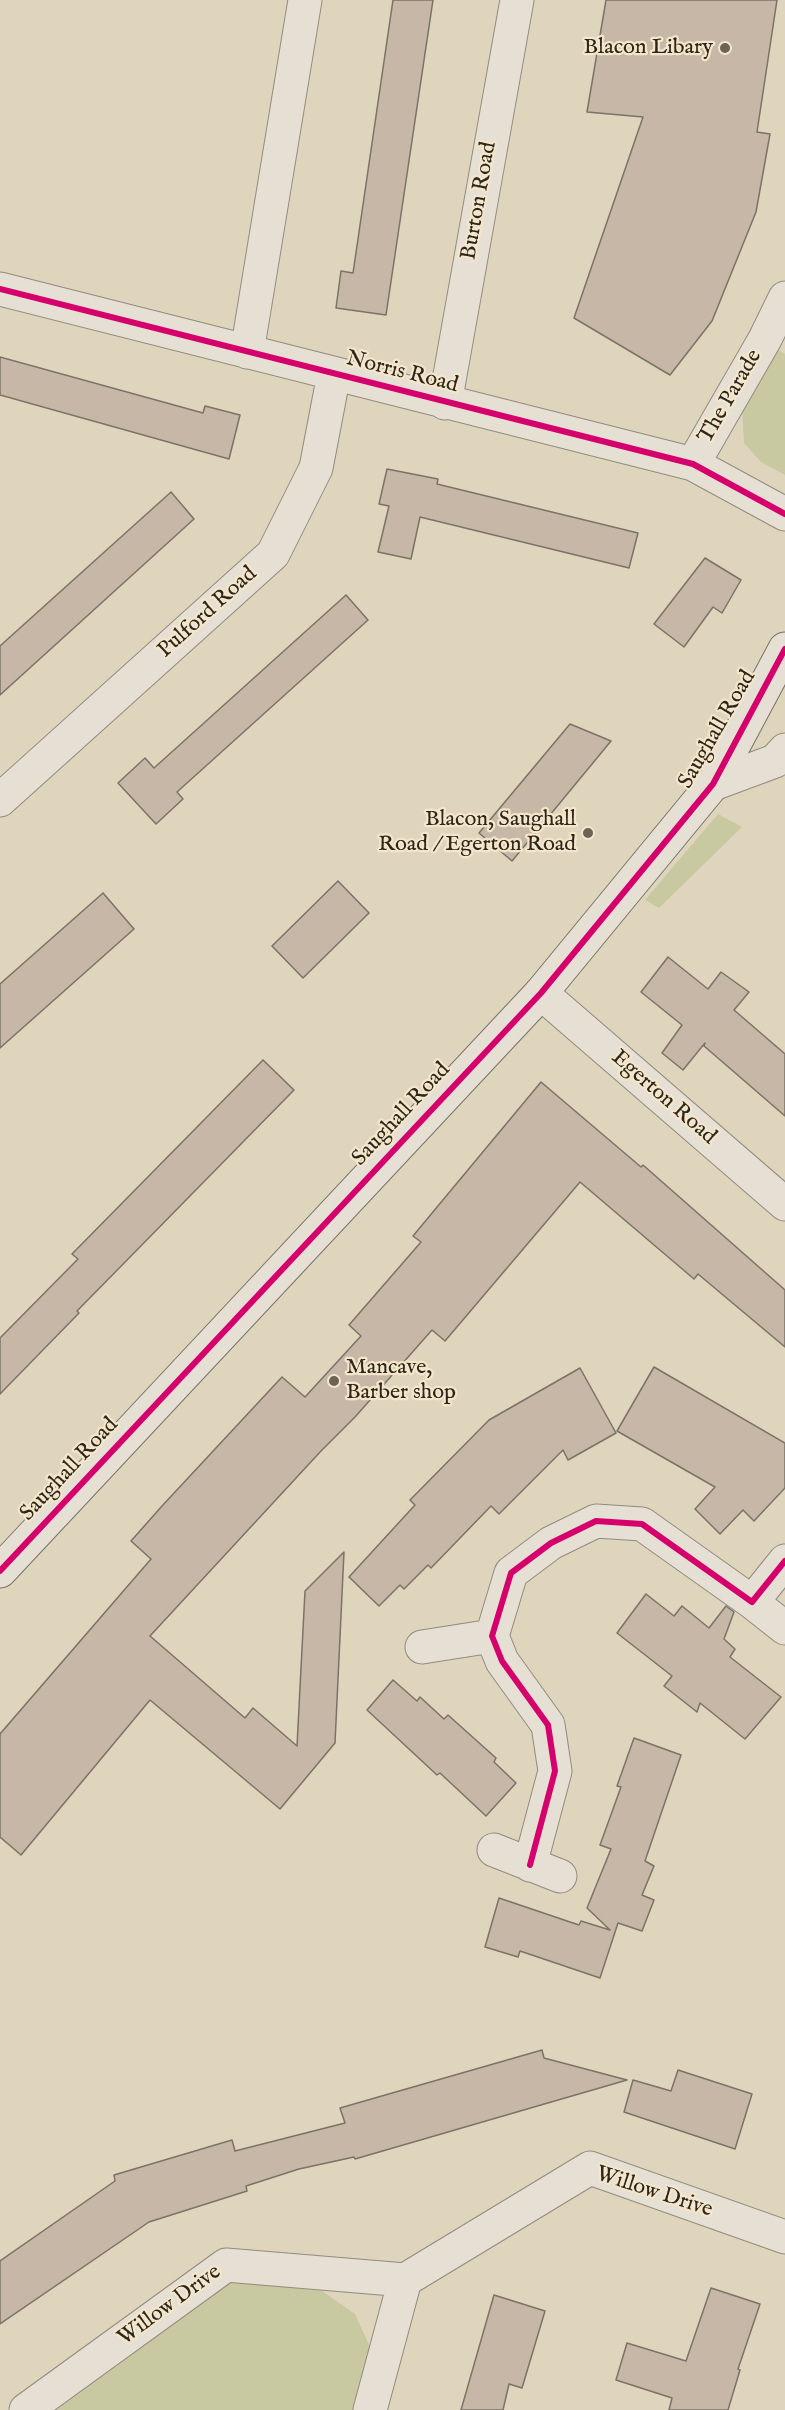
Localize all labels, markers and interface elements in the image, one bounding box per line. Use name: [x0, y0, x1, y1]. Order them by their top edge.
place label: Blacon Libary: [584, 35, 713, 61]
marker: Blacon Libary: [718, 41, 732, 55]
street label: Burton Road: [457, 140, 503, 262]
street label: The Parade: [694, 345, 768, 449]
street label: Norris Road: [343, 346, 461, 400]
street label: Pulford Road: [153, 562, 263, 664]
street label: Saughall Road: [674, 666, 762, 794]
place label: Blacon, Saughall Road / Egerton Road: [378, 807, 576, 858]
marker: Blacon, Saughall Road / Egerton Road: [581, 826, 595, 840]
street label: Egerton Road: [605, 1045, 721, 1151]
street label: Saughall Road: [347, 1058, 457, 1172]
place label: Mancave, Barber shop: [346, 1355, 456, 1406]
marker: Mancave, Barber shop: [327, 1374, 341, 1388]
street label: Saughall Road: [15, 1413, 125, 1527]
street label: Willow Drive: [592, 2162, 716, 2224]
street label: Willow Drive: [113, 2260, 227, 2352]

